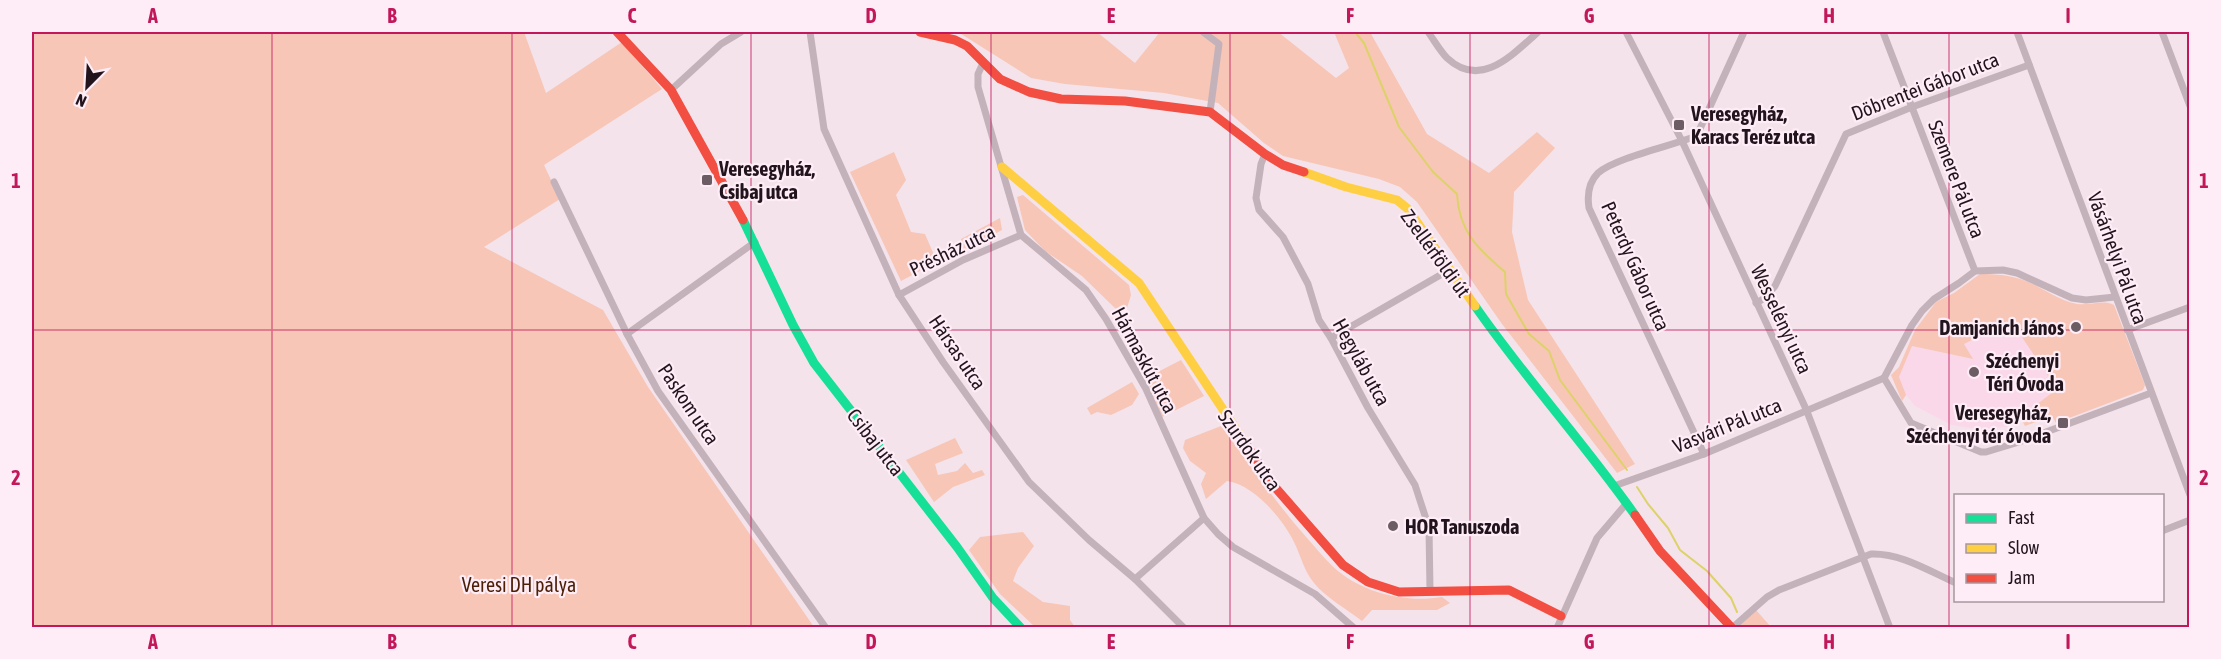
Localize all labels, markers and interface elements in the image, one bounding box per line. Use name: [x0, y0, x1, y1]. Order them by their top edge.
text: A: [147, 4, 158, 27]
text: B: [387, 4, 397, 27]
text: C: [628, 4, 637, 27]
text: D: [865, 4, 877, 27]
text: E: [1107, 4, 1116, 27]
text: F: [1346, 4, 1354, 27]
text: G: [1584, 4, 1595, 27]
text: H: [1823, 4, 1835, 27]
text: I: [2065, 4, 2071, 27]
street label: Döbrentei Gábor utca: [1848, 47, 2002, 125]
north arrow: [57, 57, 117, 117]
text: N: [73, 91, 89, 111]
place label: Veresegyház, Karacs Teréz utca: [1690, 102, 1815, 148]
street label: Szemere Pál utca: [1924, 117, 1990, 241]
marker: Veresegyház, Karacs Teréz utca: [1672, 118, 1686, 132]
place label: Veresegyház, Csibaj utca: [718, 157, 815, 203]
text: 1: [11, 169, 21, 192]
text: 1: [2199, 169, 2209, 192]
marker: Veresegyház, Csibaj utca: [700, 173, 714, 187]
street label: Vásárhelyi Pál utca: [2083, 189, 2153, 327]
street label: Peterdy Gábor utca: [1597, 198, 1675, 334]
street label: Zsellérföldi út: [1397, 205, 1476, 301]
street label: Présház utca: [905, 219, 999, 281]
street label: Wesselényi utca: [1747, 261, 1817, 377]
street label: Hármaskút utca: [1108, 303, 1182, 417]
street label: Hársas utca: [925, 310, 991, 394]
street label: Hegyláb utca: [1329, 314, 1395, 410]
place label: Damjanich János: [1939, 316, 2064, 339]
marker: Damjanich János: [2069, 320, 2083, 334]
place label: Széchenyi Téri Óvoda: [1986, 349, 2064, 395]
street label: Paskom utca: [654, 359, 724, 449]
marker: Széchenyi Téri Óvoda: [1967, 365, 1981, 379]
street label: Vasvári Pál utca: [1669, 393, 1785, 457]
place label: Veresegyház, Széchenyi tér óvoda: [1906, 401, 2051, 447]
street label: Csibaj utca: [843, 404, 909, 480]
street label: Szurdok utca: [1214, 405, 1286, 495]
marker: Veresegyház, Széchenyi tér óvoda: [2056, 416, 2070, 430]
text: 2: [11, 466, 21, 489]
text: 2: [2199, 466, 2209, 489]
legend: [1954, 494, 2164, 602]
text: Fast: [2008, 507, 2035, 528]
place label: HOR Tanuszoda: [1405, 515, 1519, 538]
marker: HOR Tanuszoda: [1386, 519, 1400, 533]
text: Slow: [2008, 537, 2039, 558]
text: Jam: [2008, 567, 2035, 588]
park label: Veresi DH pálya: [462, 573, 576, 596]
text: A: [147, 630, 158, 653]
text: B: [387, 630, 397, 653]
text: C: [628, 630, 637, 653]
text: D: [865, 630, 877, 653]
text: E: [1107, 630, 1116, 653]
text: F: [1346, 630, 1354, 653]
text: G: [1584, 630, 1595, 653]
text: H: [1823, 630, 1835, 653]
text: I: [2065, 630, 2071, 653]

